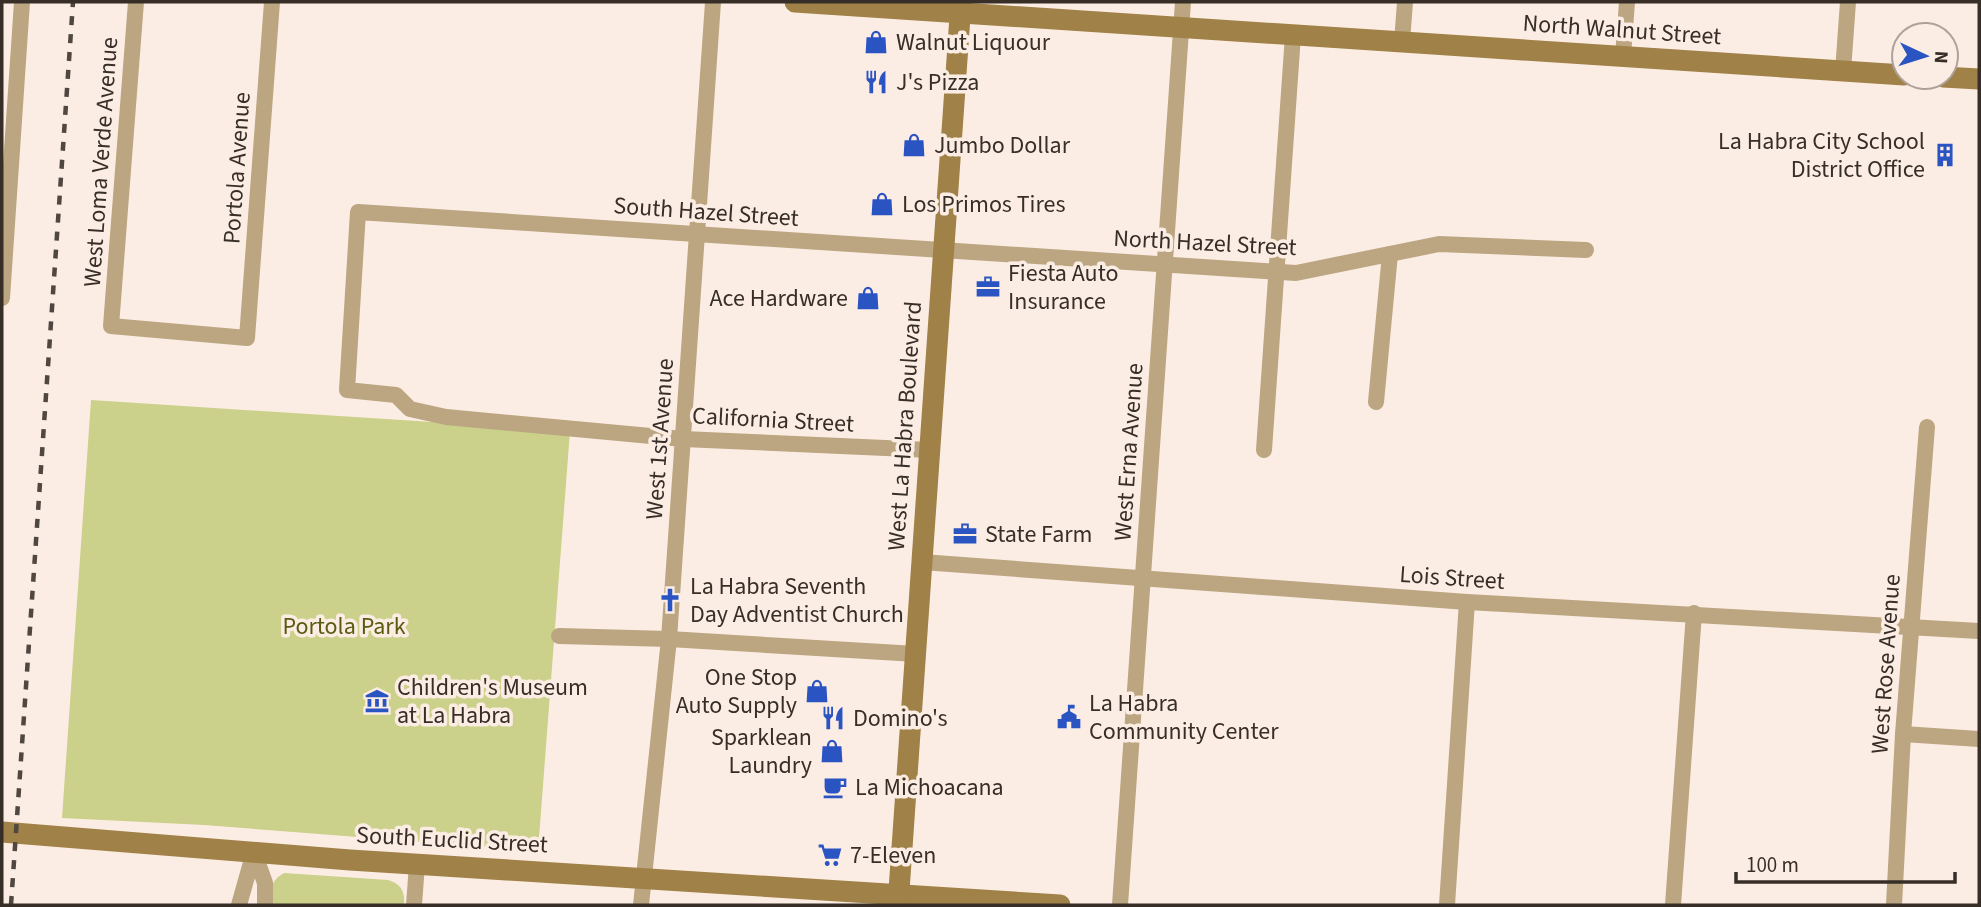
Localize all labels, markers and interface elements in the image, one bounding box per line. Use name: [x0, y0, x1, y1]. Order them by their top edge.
street label: North Walnut Street: [1522, 6, 1722, 54]
north arrow: [1890, 21, 1960, 91]
place label: Walnut Liquour: [896, 25, 1051, 60]
shop icon: Walnut Liquour: [862, 28, 890, 56]
street label: West Loma Verde Avenue: [75, 36, 127, 288]
text: N: [1927, 50, 1954, 64]
place label: J's Pizza: [896, 65, 979, 100]
restaurant icon: J's Pizza: [862, 68, 890, 96]
street label: Portola Avenue: [214, 91, 260, 245]
place label: La Habra City School District Office: [1718, 124, 1925, 187]
place label: Jumbo Dollar: [934, 128, 1071, 163]
shop icon: Jumbo Dollar: [900, 131, 928, 159]
building icon: La Habra City School District Office: [1931, 141, 1959, 169]
place label: Los Primos Tires: [902, 187, 1066, 222]
street label: South Hazel Street: [612, 188, 800, 236]
shop icon: Los Primos Tires: [868, 190, 896, 218]
street label: North Hazel Street: [1112, 221, 1298, 265]
place label: Fiesta Auto Insurance: [1008, 256, 1118, 319]
office icon: Fiesta Auto Insurance: [974, 273, 1002, 301]
place label: Ace Hardware: [710, 281, 848, 316]
shop icon: Ace Hardware: [854, 284, 882, 312]
street label: West La Habra Boulevard: [879, 300, 931, 552]
street label: West 1st Avenue: [637, 357, 683, 521]
street label: West Erna Avenue: [1105, 362, 1153, 542]
street label: California Street: [691, 398, 855, 442]
place label: State Farm: [985, 517, 1092, 552]
office icon: State Farm: [951, 520, 979, 548]
street label: Lois Street: [1398, 557, 1506, 599]
place label: La Habra Seventh Day Adventist Church: [690, 569, 904, 632]
street label: West Rose Avenue: [1862, 573, 1910, 755]
church icon: La Habra Seventh Day Adventist Church: [656, 586, 684, 614]
park label: Portola Park: [282, 609, 406, 644]
place label: One Stop Auto Supply: [676, 660, 797, 723]
place label: Children's Museum at La Habra: [397, 670, 588, 733]
shop icon: One Stop Auto Supply: [803, 677, 831, 705]
place label: La Habra Community Center: [1089, 686, 1279, 749]
museum icon: Children's Museum at La Habra: [363, 687, 391, 715]
place label: Domino's: [853, 701, 948, 736]
public building icon: La Habra Community Center: [1055, 703, 1083, 731]
restaurant icon: Domino's: [819, 704, 847, 732]
place label: Sparklean Laundry: [711, 720, 812, 783]
shop icon: Sparklean Laundry: [818, 737, 846, 765]
place label: La Michoacana: [855, 770, 1004, 805]
cafe icon: La Michoacana: [821, 773, 849, 801]
street label: South Euclid Street: [355, 818, 549, 862]
place label: 7-Eleven: [850, 838, 936, 873]
supermarket icon: 7-Eleven: [816, 841, 844, 869]
scale bar: [1736, 841, 1955, 885]
text: 100 m: [1746, 850, 1799, 880]

